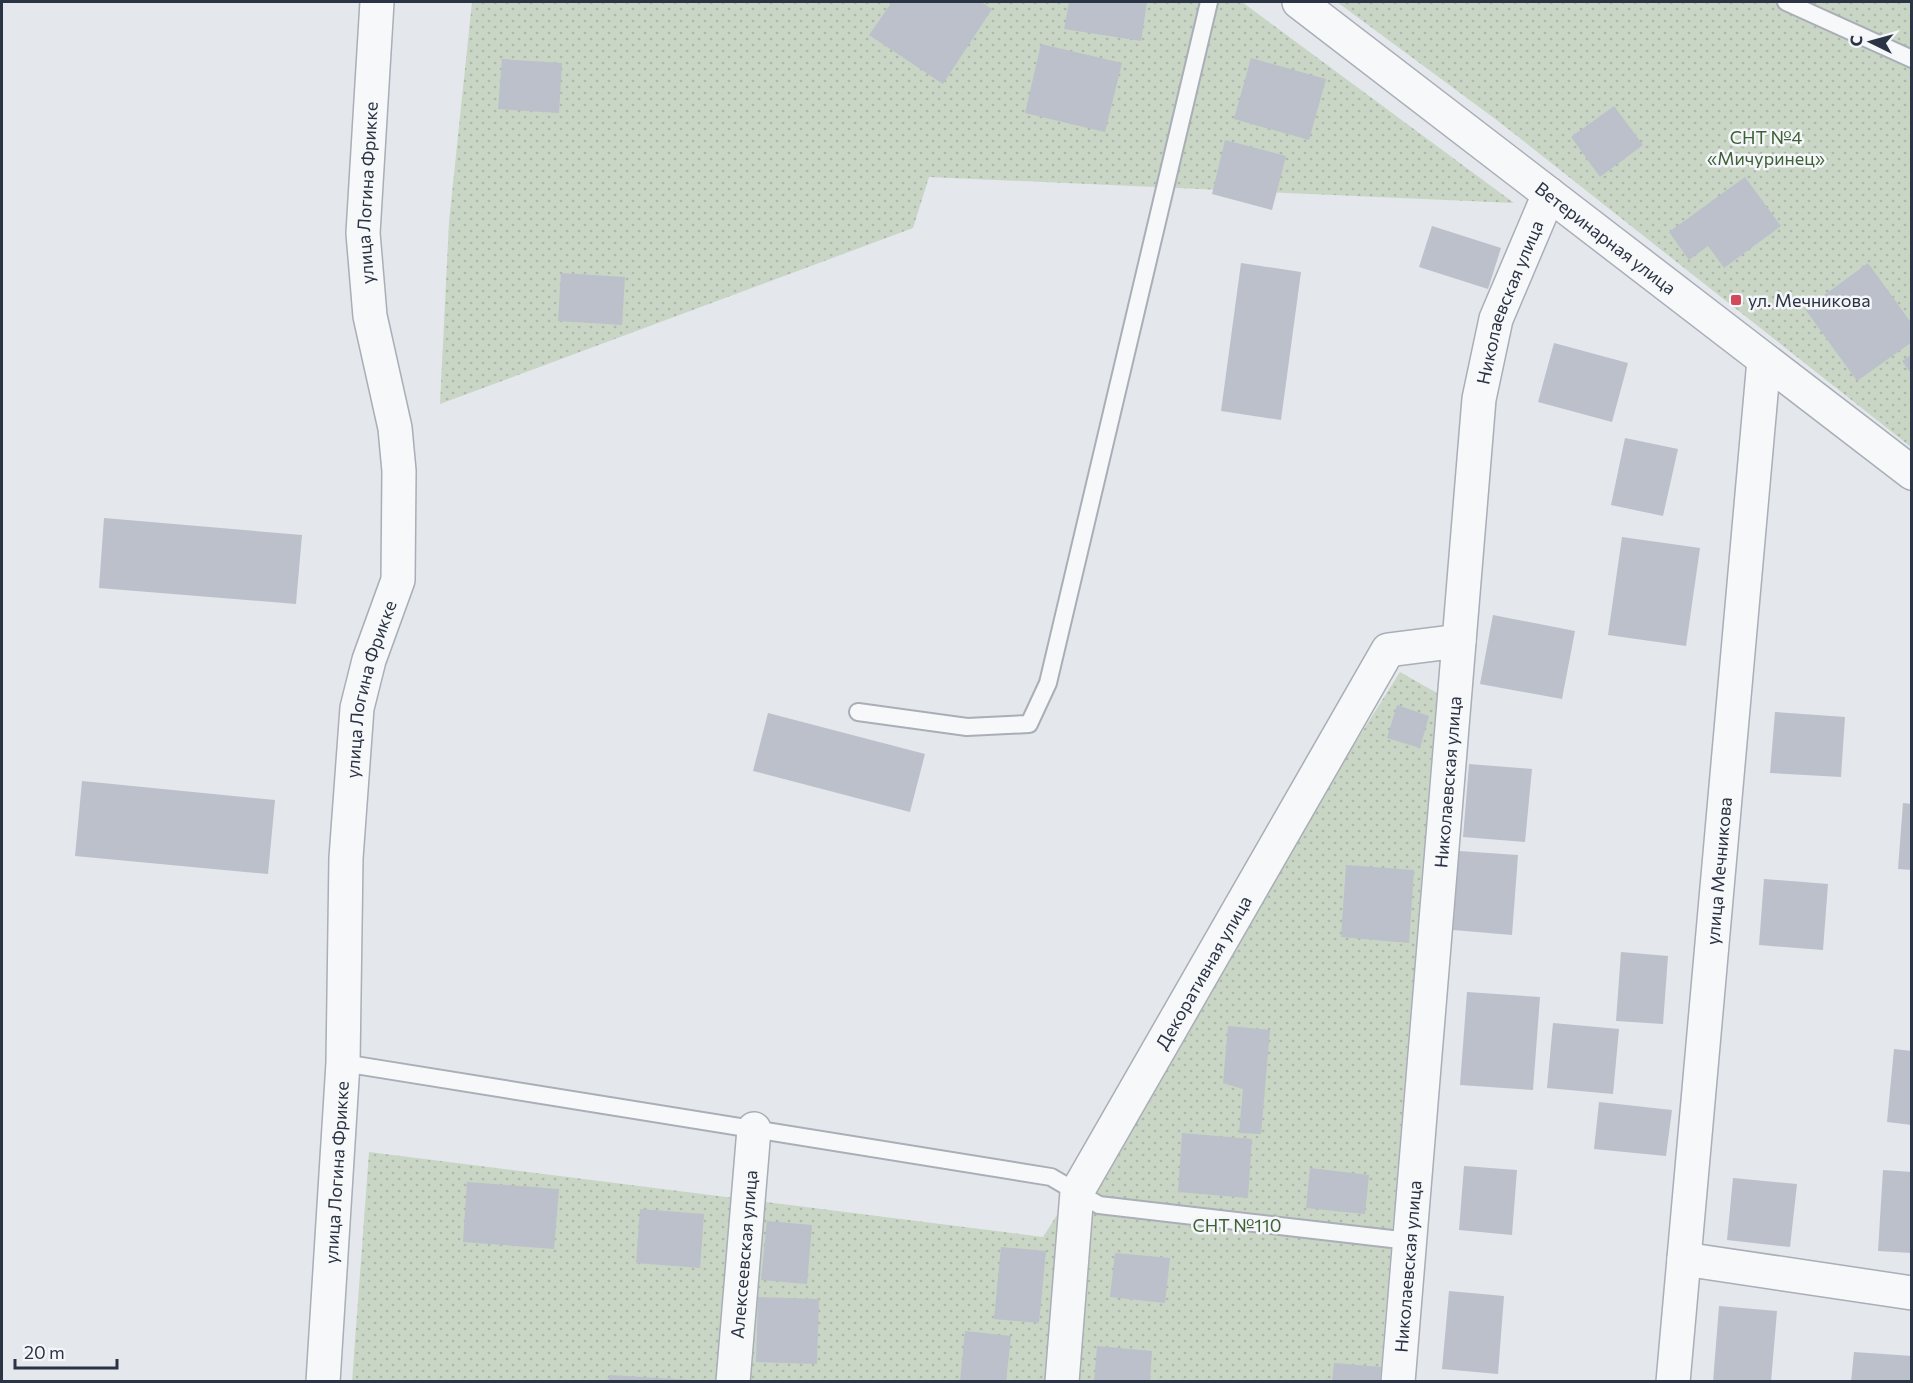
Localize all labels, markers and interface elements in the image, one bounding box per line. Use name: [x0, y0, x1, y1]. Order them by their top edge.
north arrow: [1841, 12, 1901, 72]
text: С: [1846, 34, 1866, 47]
street label: улица Логина Фрикке: [352, 101, 382, 285]
park label: СНТ №4 «Мичуринец»: [1707, 126, 1825, 169]
street label: Ветеринарная улица: [1531, 177, 1681, 299]
street label: Николаевская улица: [1471, 217, 1548, 386]
place label: ул. Мечникова: [1748, 289, 1870, 311]
marker: ул. Мечникова: [1729, 293, 1743, 307]
street label: улица Логина Фрикке: [341, 597, 401, 779]
street label: Николаевская улица: [1429, 695, 1465, 869]
street label: улица Мечникова: [1701, 796, 1736, 946]
street label: Декоративная улица: [1150, 891, 1256, 1053]
street label: улица Логина Фрикке: [319, 1080, 353, 1264]
street label: Алексеевская улица: [726, 1169, 762, 1340]
street label: Николаевская улица: [1389, 1179, 1426, 1353]
park label: СНТ №110: [1192, 1214, 1282, 1236]
scale bar: [15, 1332, 117, 1370]
text: 20 m: [24, 1341, 65, 1363]

